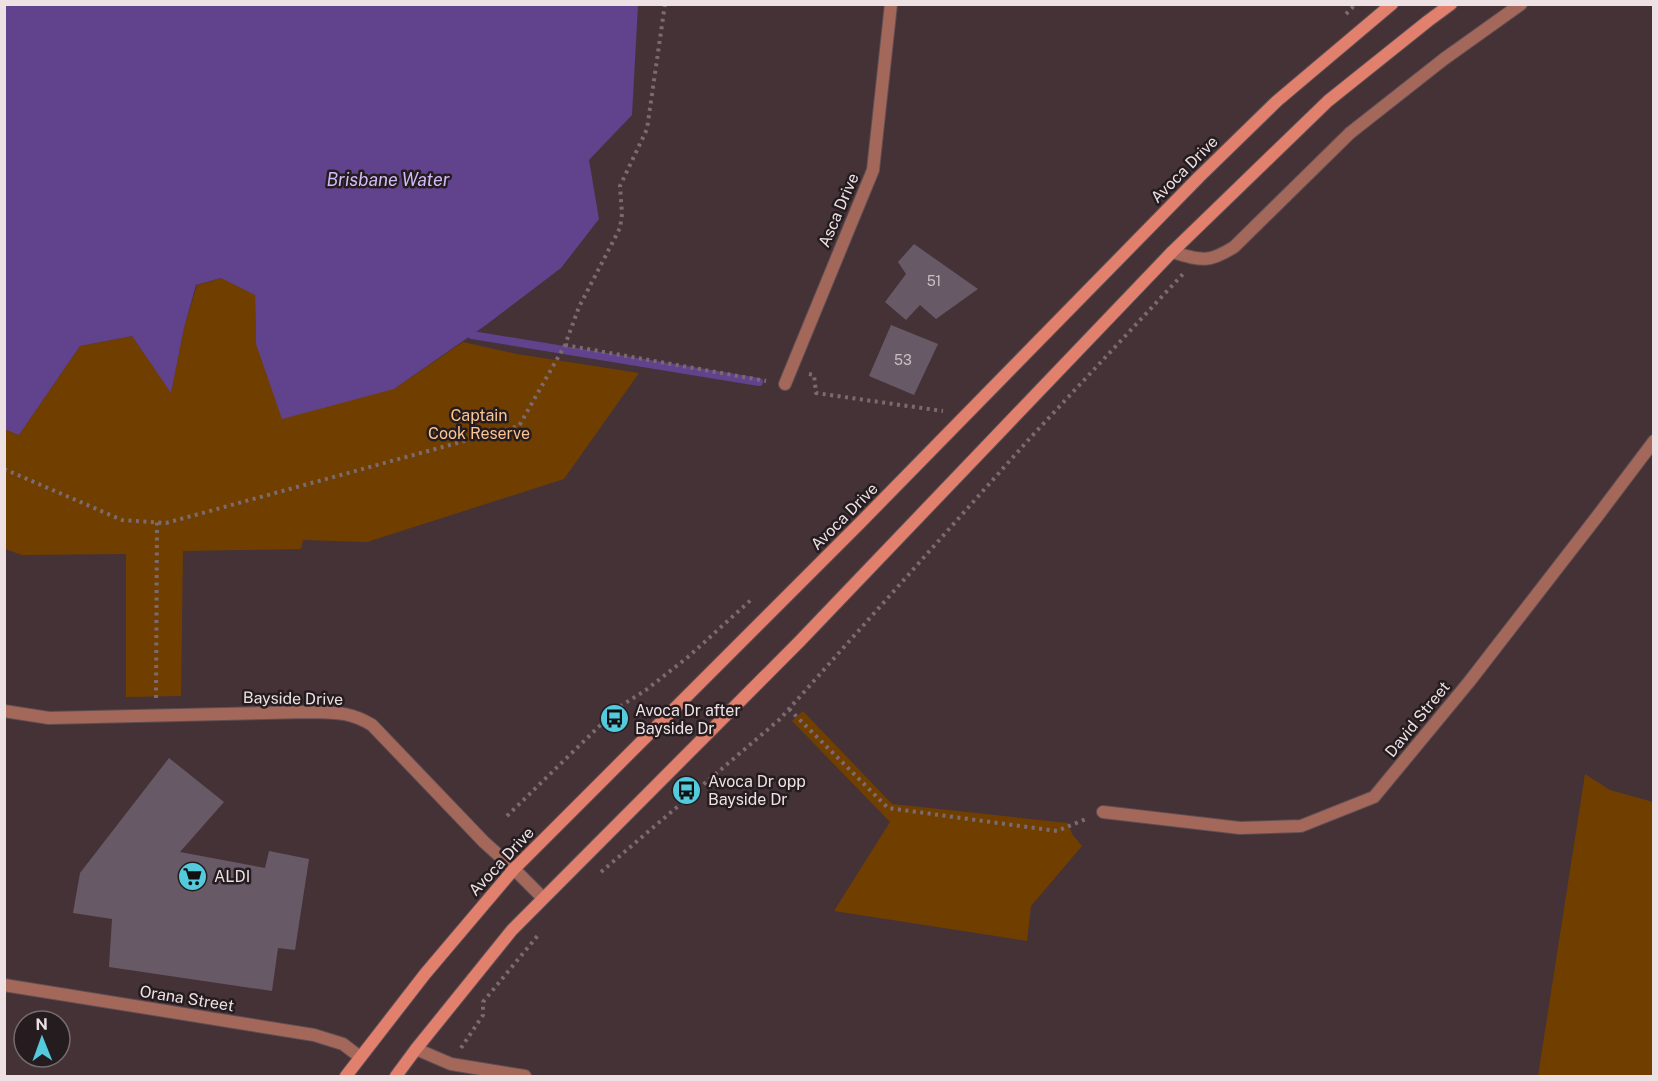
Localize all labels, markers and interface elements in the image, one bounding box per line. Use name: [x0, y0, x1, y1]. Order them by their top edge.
street label: Avoca Drive: [1147, 132, 1222, 207]
water label: Brisbane Water: [326, 169, 450, 190]
street label: Asca Drive: [814, 170, 863, 250]
house number: 51: [927, 273, 941, 289]
house number: 53: [894, 352, 912, 368]
park label: Captain Cook Reserve: [428, 406, 530, 443]
street label: Avoca Drive: [807, 479, 882, 554]
street label: David Street: [1381, 678, 1454, 761]
street label: Bayside Drive: [243, 688, 343, 709]
place label: Avoca Dr after Bayside Dr: [635, 701, 741, 738]
bus stop icon: Avoca Dr after Bayside Dr: [598, 703, 630, 735]
place label: Avoca Dr opp Bayside Dr: [708, 772, 806, 809]
bus stop icon: Avoca Dr opp Bayside Dr: [671, 774, 703, 806]
street label: Avoca Drive: [465, 823, 538, 900]
supermarket icon: ALDI: [177, 860, 209, 892]
place label: ALDI: [214, 867, 250, 886]
street label: Orana Street: [138, 982, 235, 1015]
north arrow: [12, 1009, 72, 1069]
text: N: [35, 1015, 48, 1034]

